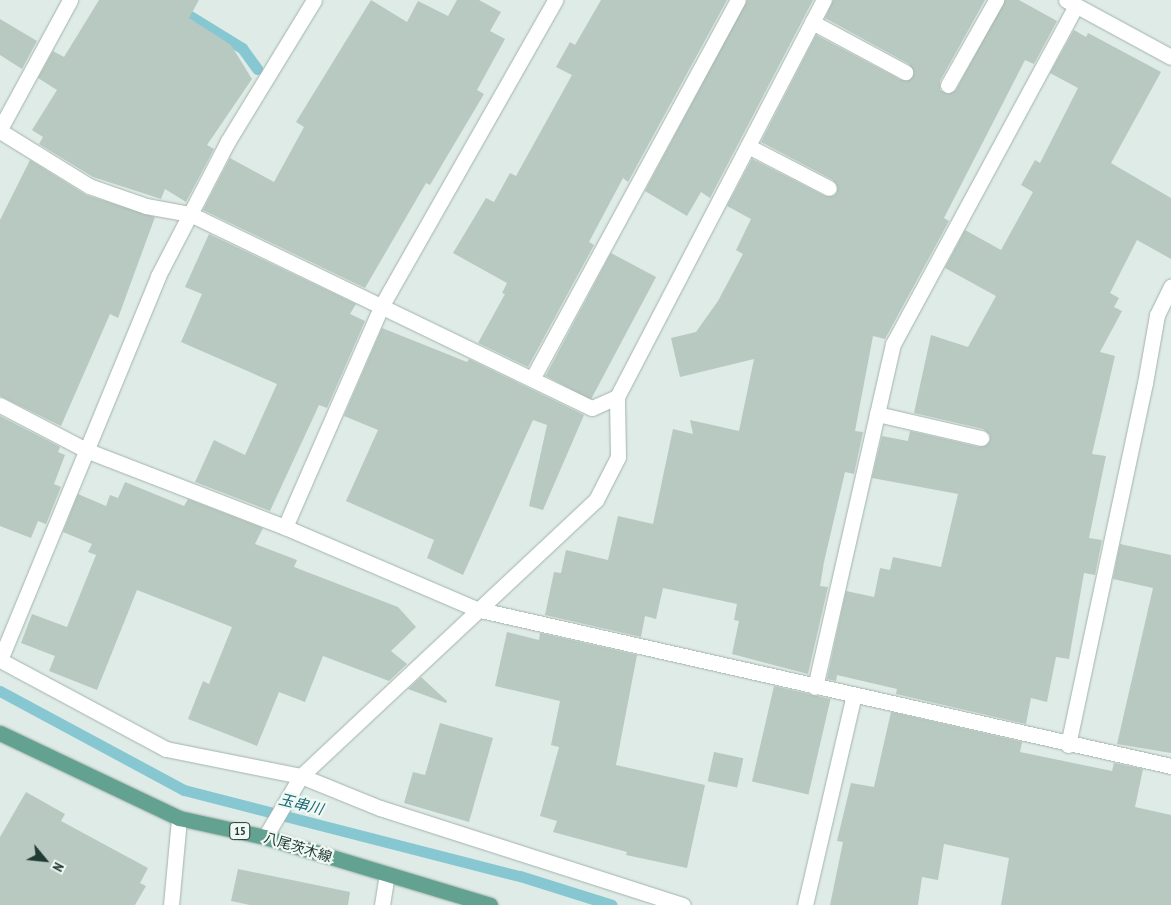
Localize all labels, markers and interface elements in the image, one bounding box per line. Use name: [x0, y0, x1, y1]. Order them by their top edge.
water label: 玉串川: [277, 790, 325, 818]
road number: 15: [229, 821, 251, 840]
street label: 八尾茨木線: [262, 829, 334, 865]
north arrow: [20, 835, 70, 885]
text: N: [49, 859, 68, 875]

